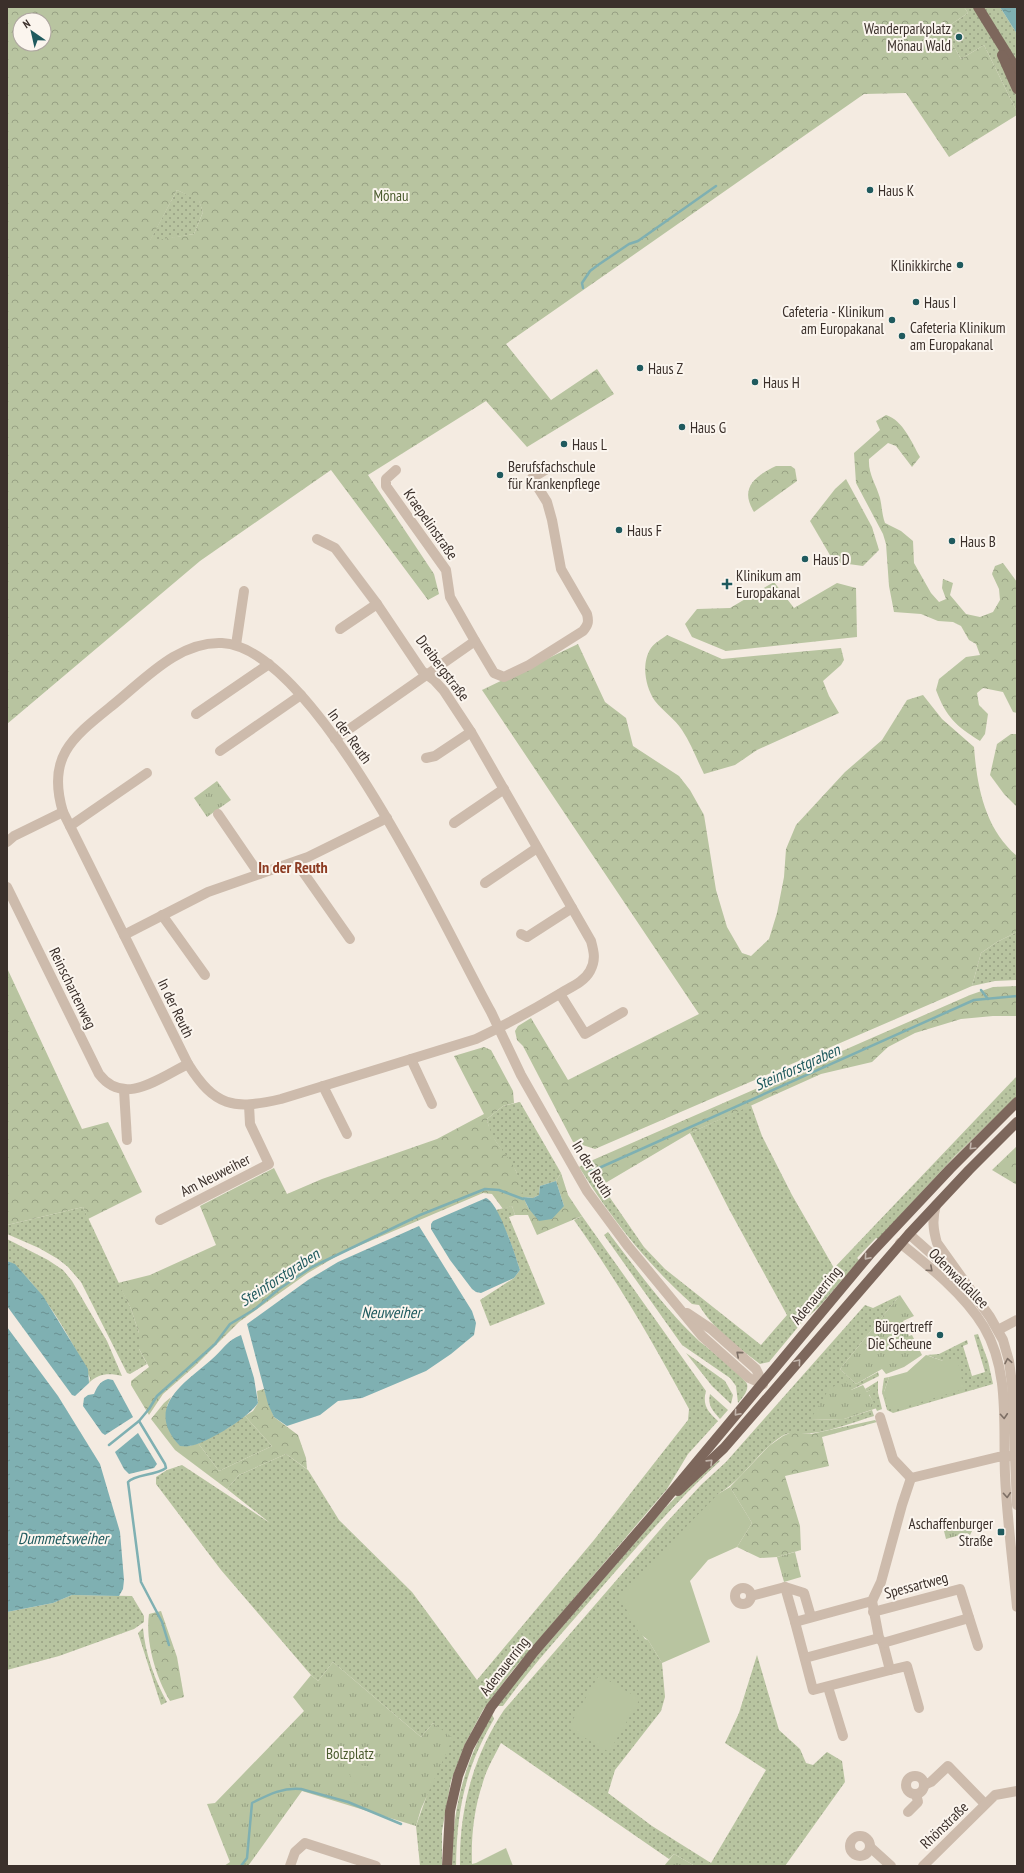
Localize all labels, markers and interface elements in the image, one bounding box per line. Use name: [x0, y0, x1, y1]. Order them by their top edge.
north arrow: [12, 12, 52, 52]
text: N: [20, 16, 33, 31]
place label: Wanderparkplatz Mönau Wald: [864, 19, 951, 55]
marker: Wanderparkplatz Mönau Wald: [954, 32, 964, 42]
place label: Haus K: [878, 181, 915, 200]
marker: Haus K: [865, 185, 875, 195]
park label: Mönau: [373, 186, 409, 205]
place label: Klinikkirche: [891, 256, 952, 275]
marker: Klinikkirche: [955, 260, 965, 270]
place label: Haus I: [924, 293, 956, 312]
marker: Haus I: [911, 297, 921, 307]
place label: Cafeteria - Klinikum am Europakanal: [782, 302, 885, 338]
marker: Cafeteria - Klinikum am Europakanal: [887, 315, 897, 325]
place label: Cafeteria Klinikum am Europakanal: [910, 318, 1005, 354]
marker: Cafeteria Klinikum am Europakanal: [897, 331, 907, 341]
place label: Haus Z: [648, 359, 684, 378]
marker: Haus Z: [635, 363, 645, 373]
place label: Haus H: [763, 373, 800, 392]
marker: Haus H: [750, 377, 760, 387]
place label: Haus G: [690, 418, 726, 437]
marker: Haus G: [677, 422, 687, 432]
place label: Haus L: [572, 435, 608, 454]
marker: Haus L: [559, 439, 569, 449]
place label: Berufsfachschule für Krankenpflege: [508, 457, 600, 493]
marker: Berufsfachschule für Krankenpflege: [495, 470, 505, 480]
street label: Kraepelinstraße: [400, 485, 462, 563]
place label: Haus F: [627, 521, 662, 540]
marker: Haus F: [614, 525, 624, 535]
place label: Haus B: [960, 532, 996, 551]
marker: Haus B: [947, 536, 957, 546]
place label: Haus D: [813, 550, 850, 569]
marker: Haus D: [800, 554, 810, 564]
place label: Klinikum am Europakanal: [736, 566, 801, 602]
marker: Klinikum am Europakanal: [721, 578, 733, 590]
street label: Dreibergstraße: [412, 631, 474, 705]
street label: In der Reuth: [324, 705, 376, 767]
district label: In der Reuth: [258, 857, 328, 877]
street label: Reinschartenweg: [45, 944, 101, 1032]
street label: In der Reuth: [154, 975, 198, 1041]
water label: Steinforstgraben: [751, 1039, 844, 1095]
street label: In der Reuth: [568, 1137, 618, 1201]
one-way arrow: [969, 1142, 977, 1150]
street label: Am Neuweiher: [177, 1149, 254, 1201]
water label: Steinforstgraben: [235, 1243, 324, 1310]
street label: Odenwaldallee: [925, 1244, 993, 1312]
one-way arrow: [865, 1253, 872, 1260]
street label: Adenauerring: [787, 1262, 845, 1328]
one-way arrow: [925, 1264, 933, 1271]
water label: Neuweiher: [361, 1302, 423, 1322]
place label: Bürgertreff Die Scheune: [868, 1317, 933, 1353]
marker: Bürgertreff Die Scheune: [935, 1330, 945, 1340]
one-way arrow: [737, 1352, 744, 1359]
one-way arrow: [1005, 1358, 1013, 1364]
one-way arrow: [793, 1360, 800, 1367]
one-way arrow: [735, 1408, 742, 1416]
one-way arrow: [1000, 1413, 1008, 1419]
one-way arrow: [705, 1459, 713, 1467]
one-way arrow: [1002, 1492, 1011, 1498]
place label: Aschaffenburger Straße: [909, 1514, 994, 1550]
marker: Aschaffenburger Straße: [996, 1527, 1006, 1537]
water label: Dummetsweiher: [18, 1528, 111, 1548]
street label: Spessartweg: [882, 1567, 950, 1603]
street label: Adenauerring: [475, 1633, 533, 1699]
park label: Bolzplatz: [326, 1744, 374, 1763]
street label: Rhönstraße: [916, 1797, 972, 1853]

